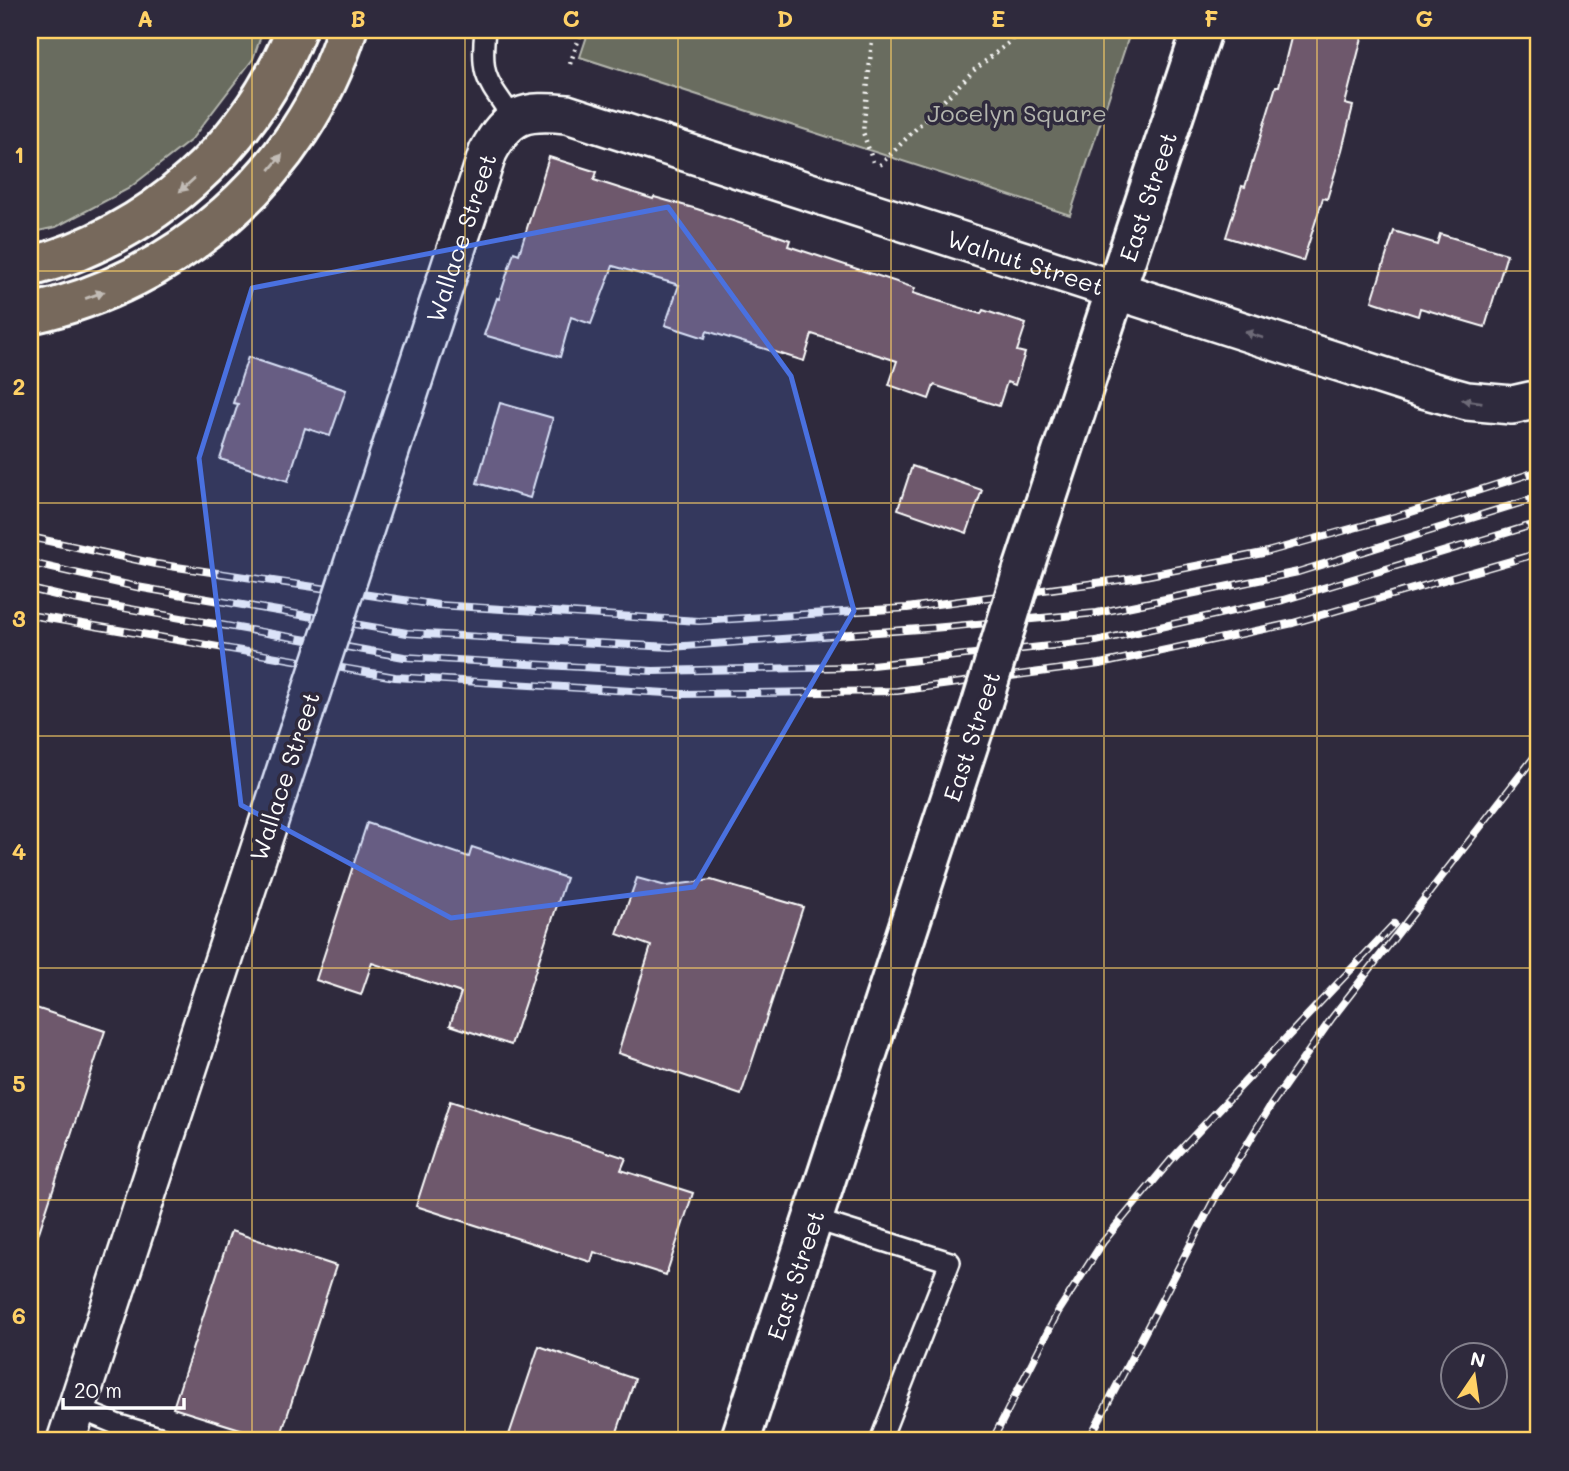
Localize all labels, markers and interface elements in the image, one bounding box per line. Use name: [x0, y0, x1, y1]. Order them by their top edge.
text: A: [137, 3, 153, 33]
text: B: [350, 3, 366, 33]
text: C: [562, 3, 580, 33]
text: D: [777, 3, 793, 33]
text: E: [991, 3, 1005, 33]
text: F: [1204, 3, 1218, 33]
text: G: [1415, 3, 1433, 33]
park label: Jocelyn Square: [927, 97, 1107, 128]
street label: East Street: [1111, 127, 1183, 265]
text: 1: [14, 139, 24, 169]
street label: Wallace Street: [418, 149, 502, 326]
one-way arrow: [269, 153, 284, 171]
one-way arrow: [179, 176, 196, 192]
street label: Walnut Street: [944, 222, 1108, 301]
one-way arrow: [84, 289, 105, 300]
one-way arrow: [1244, 329, 1265, 340]
text: 2: [13, 371, 25, 401]
one-way arrow: [1461, 395, 1483, 406]
text: 3: [12, 603, 26, 633]
street label: East Street: [935, 667, 1007, 805]
street label: Wallace Street: [242, 687, 326, 865]
text: 4: [12, 836, 26, 866]
text: 5: [12, 1068, 26, 1098]
street label: East Street: [759, 1206, 830, 1344]
text: 6: [12, 1300, 26, 1330]
north arrow: [1440, 1342, 1510, 1412]
text: N: [1468, 1345, 1488, 1373]
scale bar: [63, 1366, 184, 1410]
text: 20 m: [74, 1376, 122, 1403]

